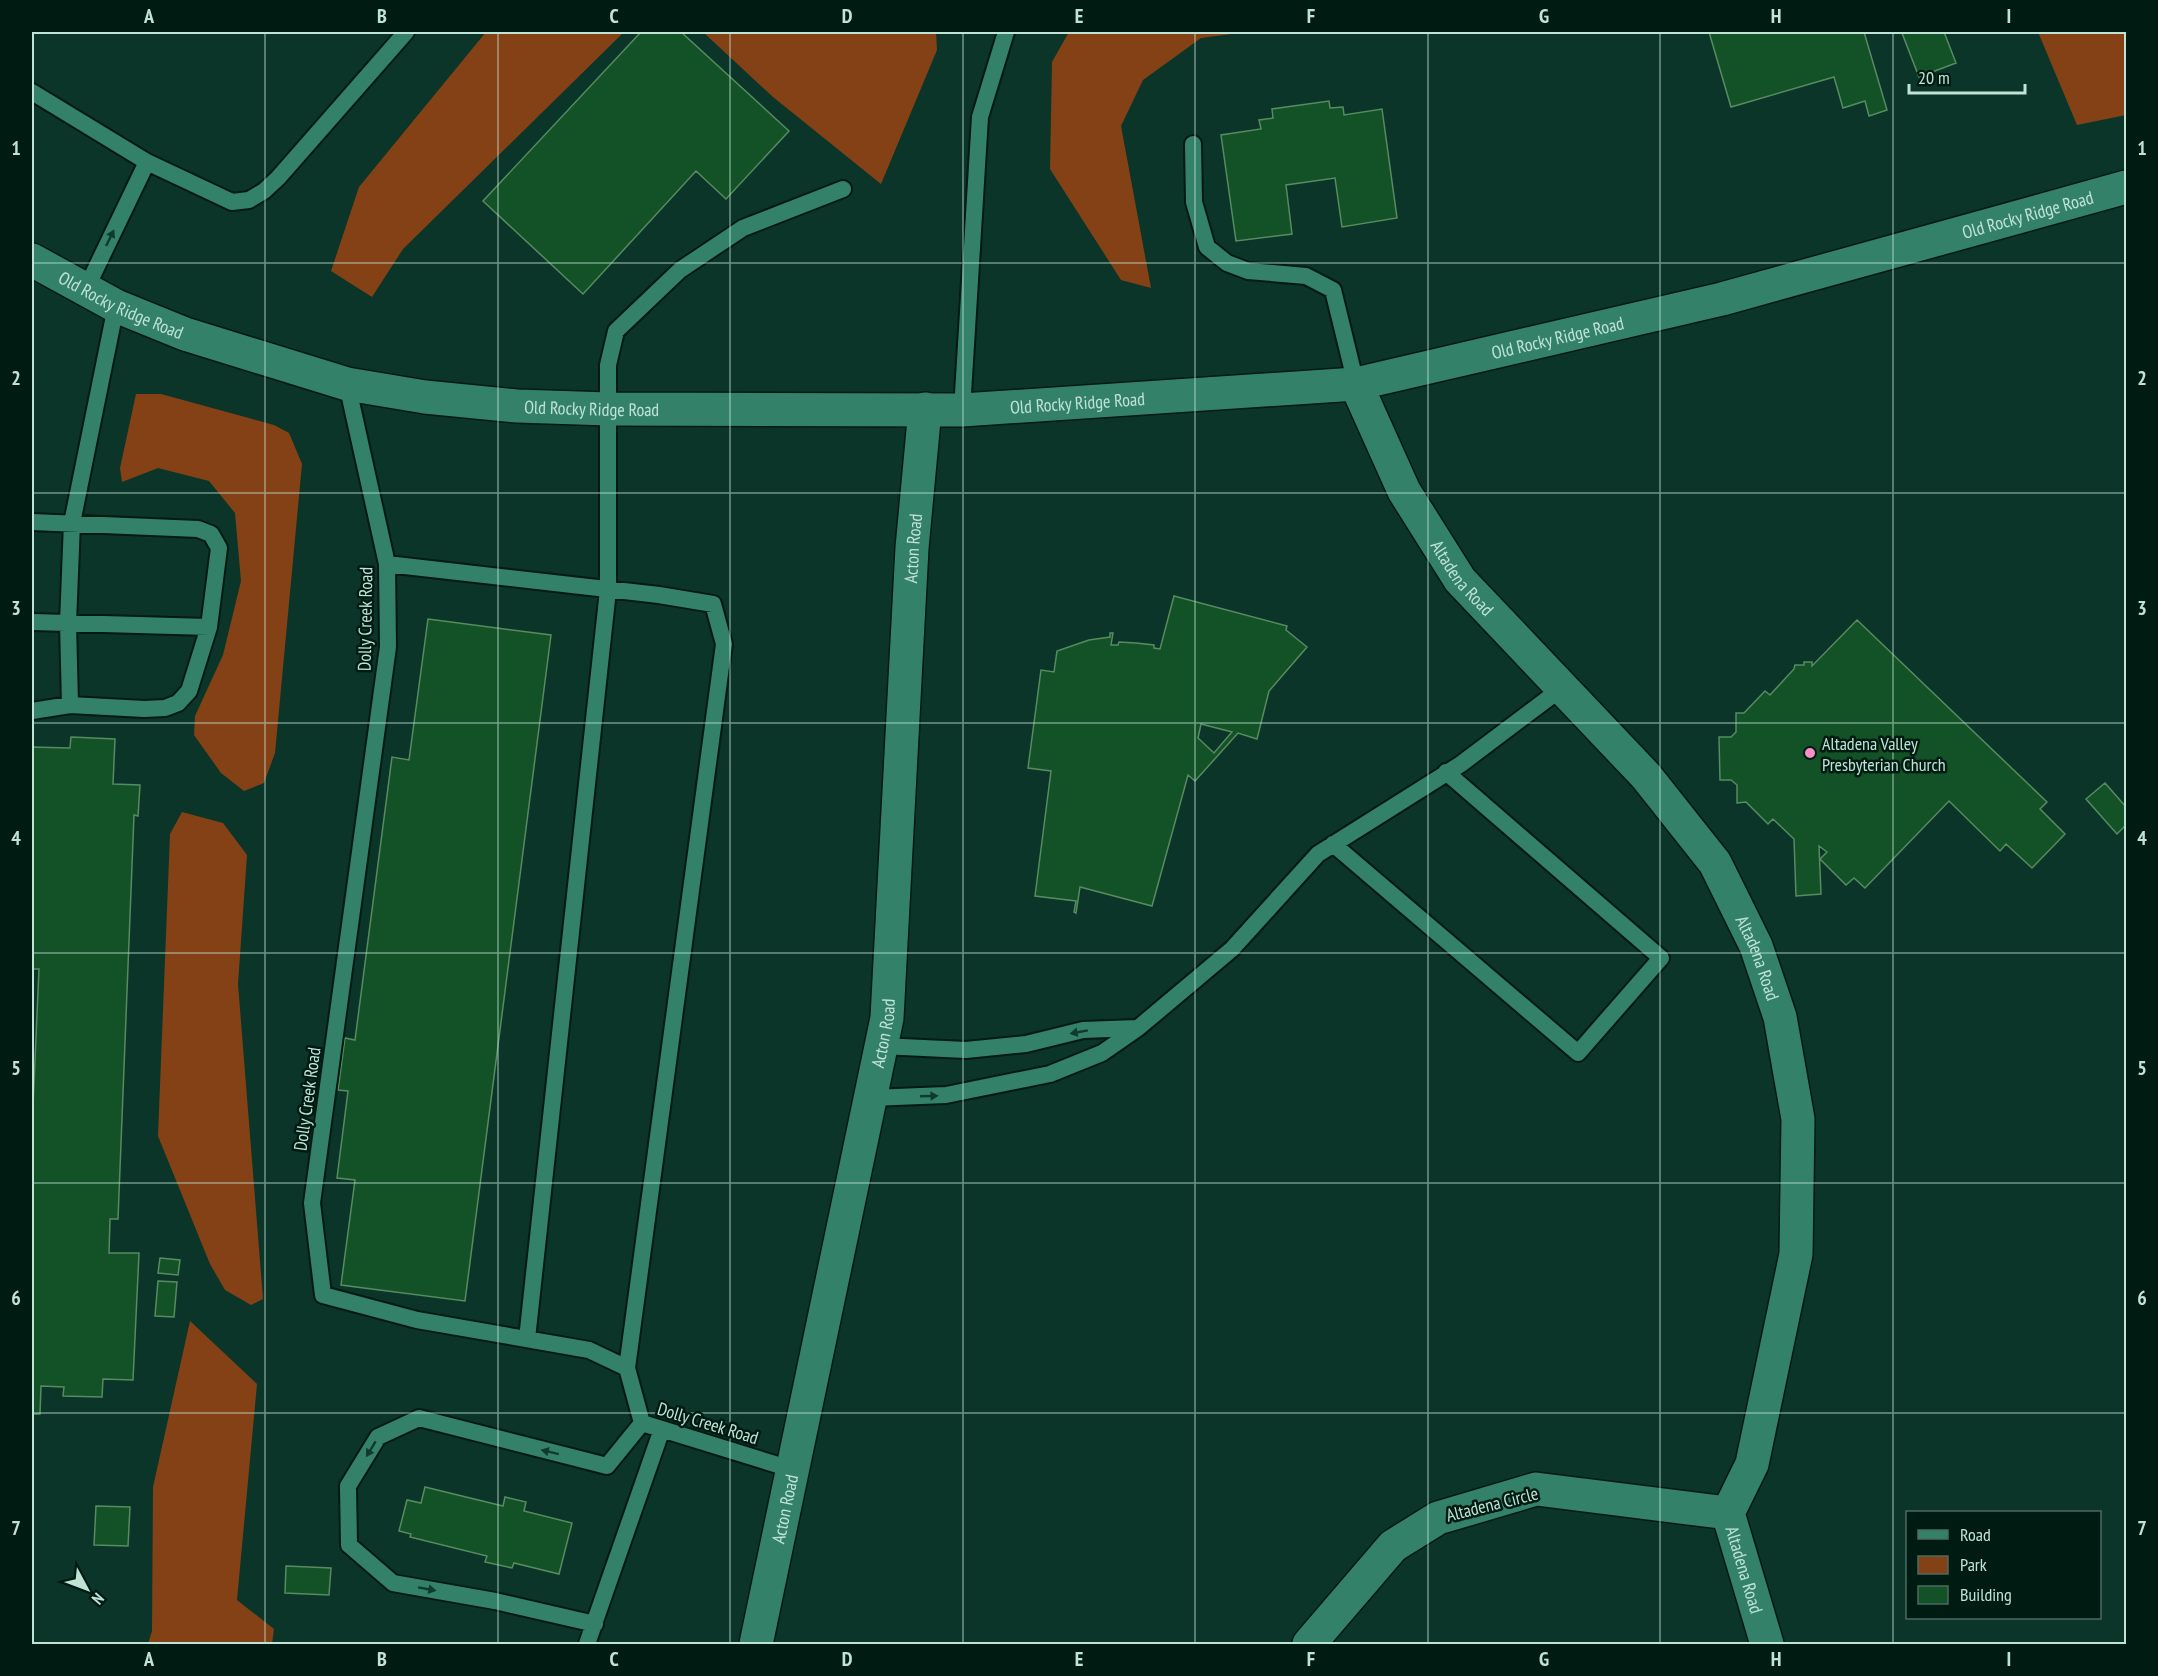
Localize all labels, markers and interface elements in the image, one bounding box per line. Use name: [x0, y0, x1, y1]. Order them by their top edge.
text: A: [143, 3, 155, 29]
text: B: [377, 3, 387, 29]
text: C: [609, 3, 619, 29]
text: D: [842, 3, 853, 29]
text: E: [1075, 3, 1083, 29]
text: F: [1307, 3, 1315, 29]
text: G: [1539, 3, 1549, 29]
text: H: [1771, 3, 1781, 29]
text: I: [2007, 3, 2011, 29]
scale bar: [1909, 57, 2024, 95]
text: 20 m: [1918, 66, 1950, 89]
text: 1: [11, 135, 21, 161]
text: 1: [2137, 135, 2147, 161]
street label: Old Rocky Ridge Road: [1959, 185, 2096, 243]
one-way arrow: [105, 229, 115, 247]
street label: Old Rocky Ridge Road: [55, 266, 187, 344]
street label: Old Rocky Ridge Road: [1489, 311, 1626, 364]
text: 2: [11, 365, 21, 391]
text: 2: [2137, 365, 2147, 391]
street label: Old Rocky Ridge Road: [1009, 386, 1146, 418]
street label: Old Rocky Ridge Road: [524, 395, 659, 421]
street label: Acton Road: [899, 512, 927, 584]
street label: Altadena Road: [1426, 536, 1499, 620]
street label: Dolly Creek Road: [353, 567, 377, 671]
text: 3: [11, 595, 21, 621]
text: 3: [2137, 595, 2147, 621]
place label: Altadena Valley Presbyterian Church: [1822, 732, 1946, 776]
marker: Altadena Valley Presbyterian Church: [1803, 746, 1817, 760]
text: 4: [11, 825, 21, 851]
text: 4: [2137, 825, 2147, 851]
street label: Altadena Road: [1731, 911, 1785, 1003]
street label: Acton Road: [865, 998, 900, 1070]
one-way arrow: [1070, 1028, 1089, 1037]
street label: Dolly Creek Road: [288, 1046, 326, 1152]
text: 5: [11, 1055, 21, 1081]
text: 5: [2137, 1055, 2147, 1081]
one-way arrow: [920, 1091, 939, 1101]
text: 6: [11, 1285, 21, 1311]
text: 6: [2137, 1285, 2147, 1311]
street label: Dolly Creek Road: [655, 1397, 761, 1449]
one-way arrow: [365, 1441, 376, 1457]
one-way arrow: [541, 1447, 559, 1457]
street label: Acton Road: [766, 1472, 803, 1545]
street label: Altadena Circle: [1444, 1481, 1540, 1527]
legend: [1906, 1511, 2101, 1619]
text: 7: [11, 1515, 21, 1541]
text: 7: [2137, 1515, 2147, 1541]
street label: Altadena Road: [1721, 1523, 1769, 1616]
text: Road: [1960, 1523, 1991, 1546]
text: Park: [1960, 1553, 1987, 1576]
north arrow: [57, 1559, 117, 1619]
text: Building: [1960, 1583, 2012, 1606]
one-way arrow: [418, 1585, 437, 1594]
text: N: [88, 1589, 109, 1609]
text: A: [143, 1646, 155, 1672]
text: B: [377, 1646, 387, 1672]
text: C: [609, 1646, 619, 1672]
text: D: [842, 1646, 853, 1672]
text: E: [1075, 1646, 1083, 1672]
text: F: [1307, 1646, 1315, 1672]
text: G: [1539, 1646, 1549, 1672]
text: H: [1771, 1646, 1781, 1672]
text: I: [2007, 1646, 2011, 1672]

